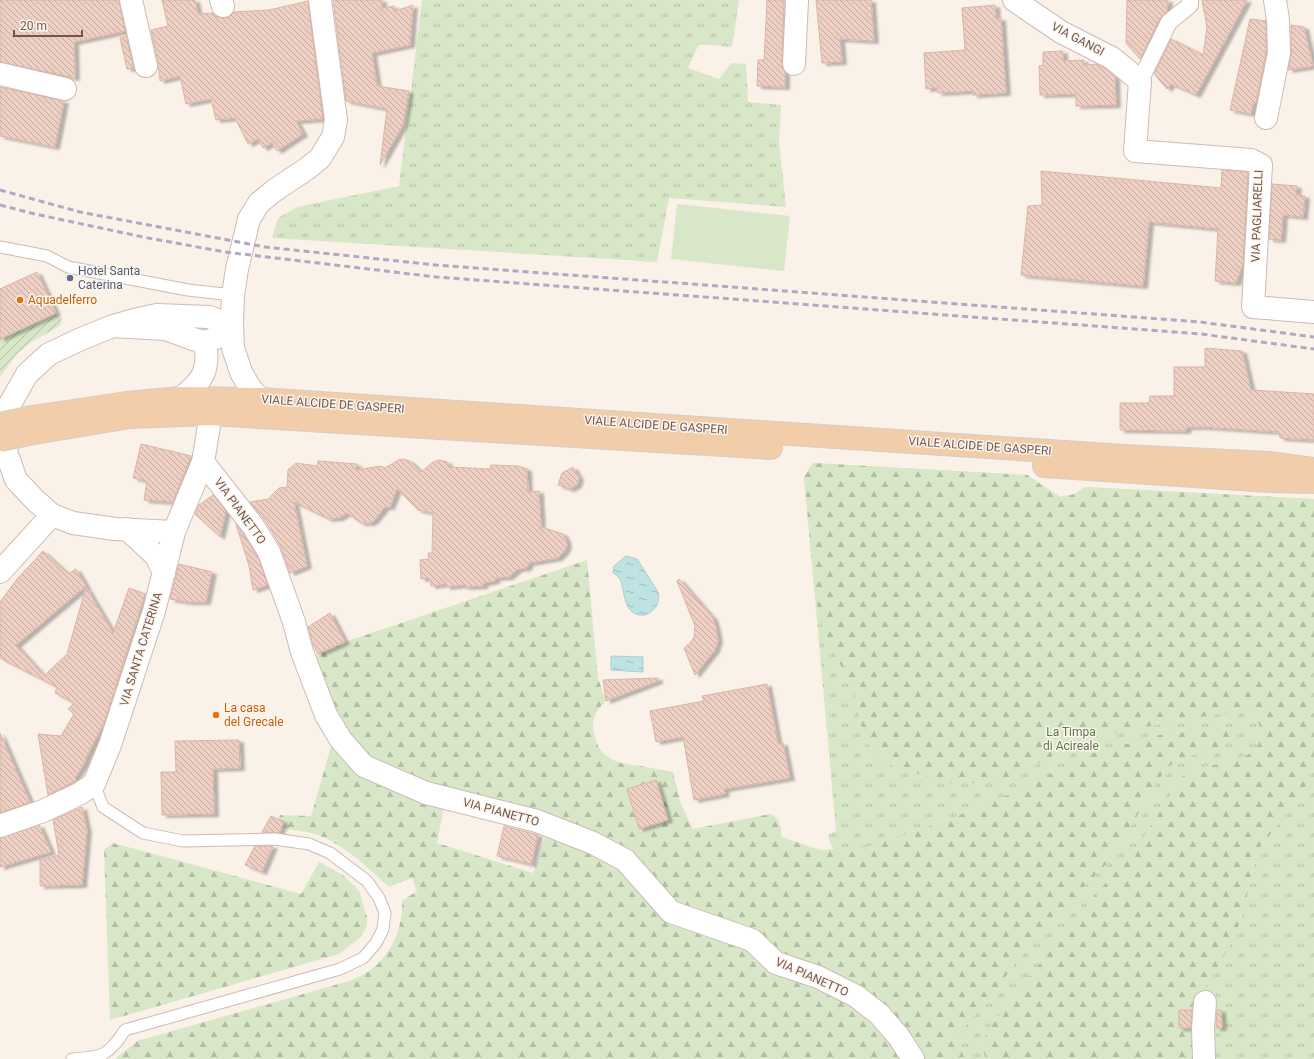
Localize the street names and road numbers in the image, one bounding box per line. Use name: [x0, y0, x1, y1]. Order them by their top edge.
street label: VIA GANGI: [1049, 19, 1107, 59]
street label: VIA PAGLIARELLI: [1248, 169, 1266, 263]
street label: VIALE ALCIDE DE GASPERI: [261, 392, 405, 416]
street label: VIALE ALCIDE DE GASPERI: [584, 413, 728, 437]
street label: VIALE ALCIDE DE GASPERI: [908, 434, 1052, 458]
street label: VIA PIANETTO: [211, 475, 269, 547]
street label: VIA SANTA CATERINA: [117, 590, 165, 708]
street label: VIA PIANETTO: [461, 795, 541, 829]
street label: VIA PIANETTO: [773, 955, 851, 999]

